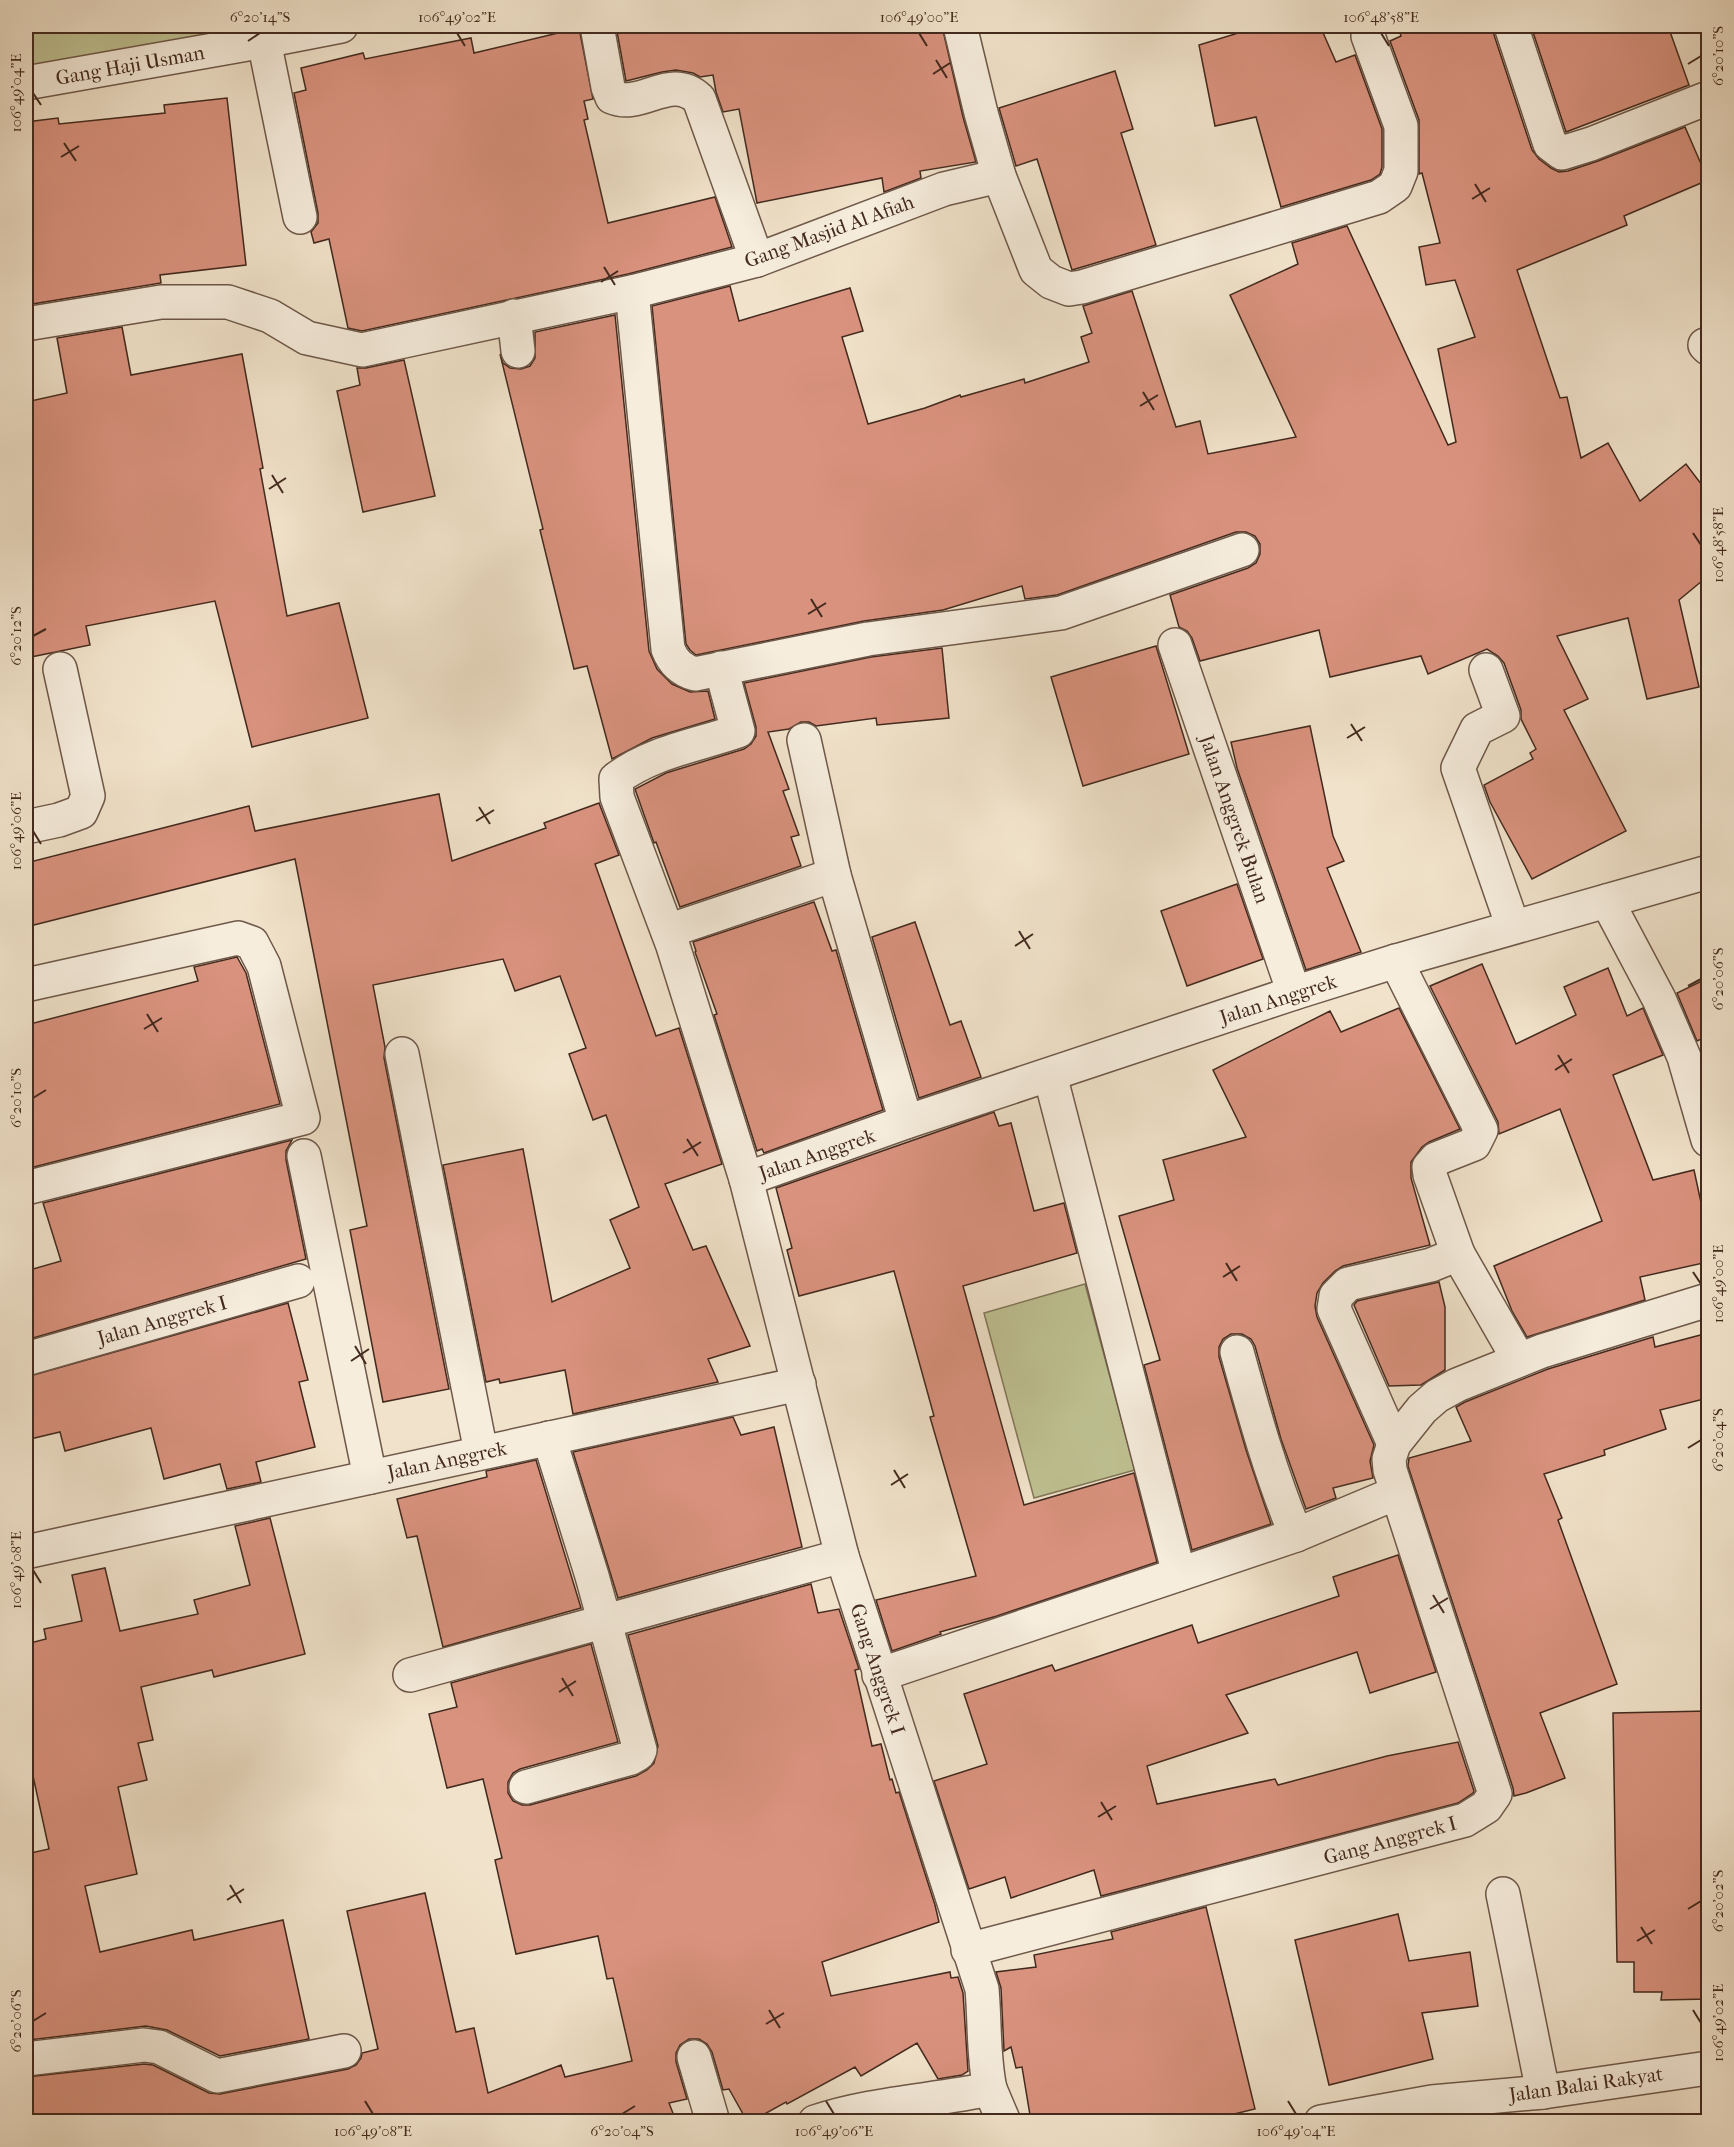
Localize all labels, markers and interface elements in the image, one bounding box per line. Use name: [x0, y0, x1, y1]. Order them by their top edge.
text: 6°20'14"S: [230, 8, 291, 26]
text: 106°49'02"E: [418, 8, 496, 26]
text: 106°49'00"E: [880, 8, 958, 26]
text: 106°48'58"E: [1343, 8, 1419, 26]
text: 6°20'10"S: [1709, 26, 1727, 86]
street label: Gang Haji Usman: [54, 41, 207, 90]
text: 106°49'04"E: [7, 53, 25, 133]
street label: Gang Masjid Al Afiah: [741, 190, 918, 273]
text: 106°48'58"E: [1709, 507, 1727, 583]
text: 6°20'12"S: [7, 606, 25, 666]
street label: Jalan Anggrek Bulan: [1194, 730, 1274, 907]
text: 106°49'06"E: [7, 792, 25, 870]
text: 6°20'06"S: [1709, 947, 1727, 1010]
street label: Jalan Anggrek: [1215, 970, 1340, 1030]
text: 6°20'10"S: [7, 1068, 25, 1128]
street label: Jalan Anggrek: [754, 1124, 879, 1186]
text: 106°49'00"E: [1709, 1245, 1727, 1323]
street label: Jalan Anggrek I: [93, 1291, 230, 1351]
text: 6°20'04"S: [1709, 1408, 1727, 1472]
street label: Jalan Anggrek: [383, 1436, 510, 1485]
text: 106°49'08"E: [7, 1531, 25, 1609]
street label: Gang Anggrek I: [845, 1601, 910, 1738]
street label: Gang Anggrek I: [1321, 1812, 1459, 1869]
text: 6°20'02"S: [1709, 1870, 1727, 1932]
text: 106°49'02"E: [1709, 1984, 1727, 2062]
text: 6°20'06"S: [7, 1989, 25, 2052]
street label: Jalan Balai Rakyat: [1506, 2062, 1665, 2107]
text: 106°49'08"E: [334, 2122, 412, 2140]
text: 6°20'04"S: [590, 2122, 654, 2140]
text: 106°49'06"E: [795, 2122, 873, 2140]
text: 106°49'04"E: [1256, 2122, 1336, 2140]

